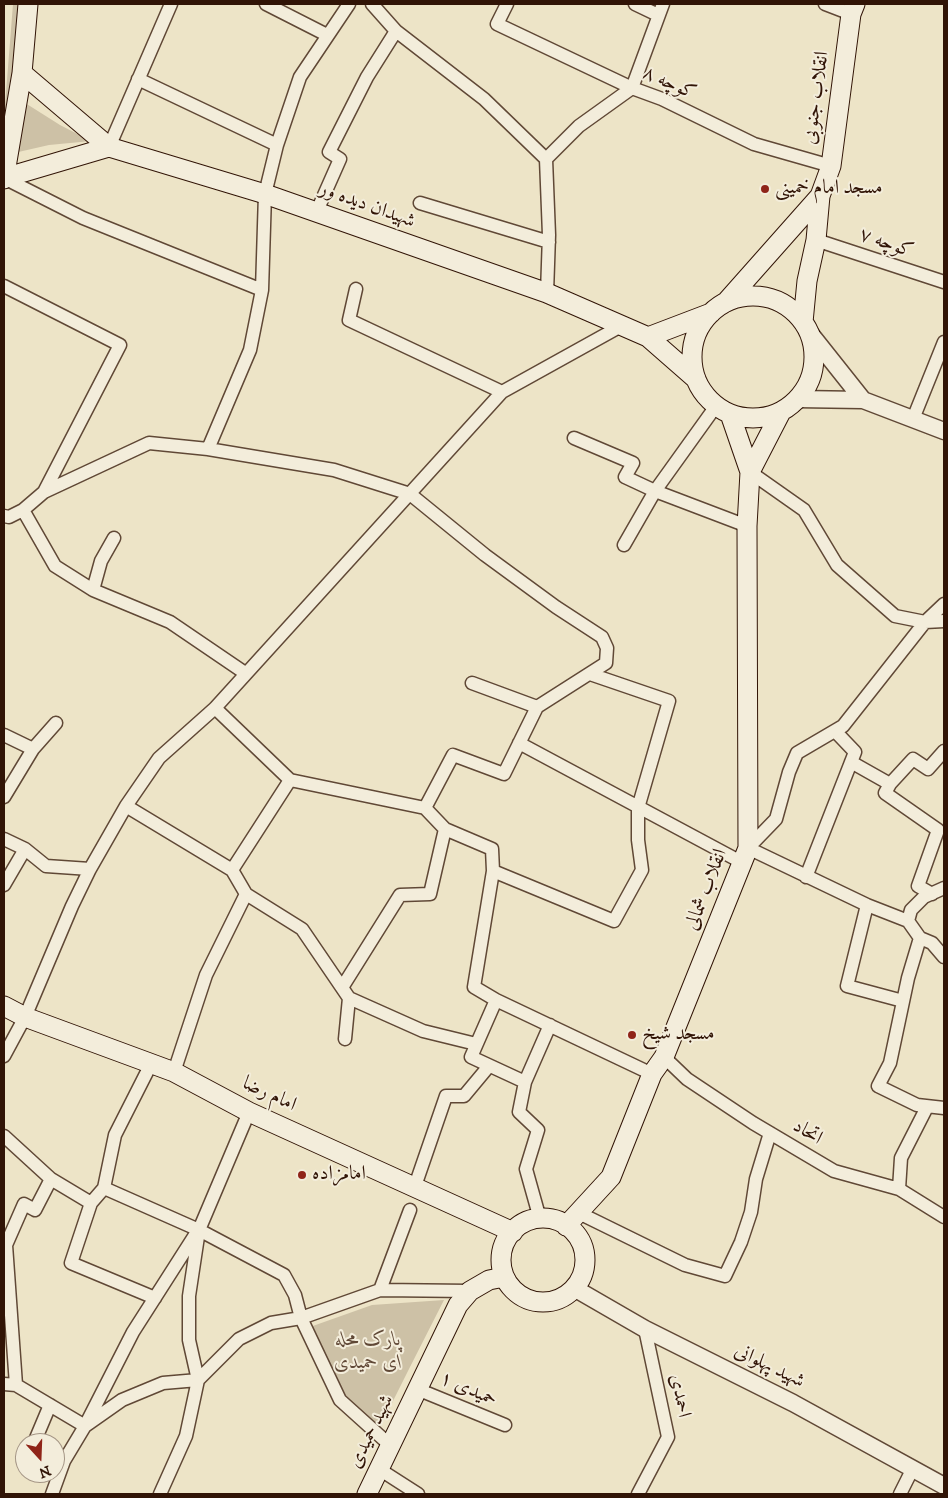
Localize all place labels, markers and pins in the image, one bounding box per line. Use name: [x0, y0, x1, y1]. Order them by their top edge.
place label: مسجد امام خمینی: [775, 177, 883, 201]
marker: مسجد امام خمینی: [759, 183, 771, 195]
place label: مسجد شیخ: [642, 1023, 715, 1047]
marker: مسجد شیخ: [626, 1029, 638, 1041]
place label: امامزاده: [312, 1163, 366, 1187]
marker: امامزاده: [296, 1169, 308, 1181]

